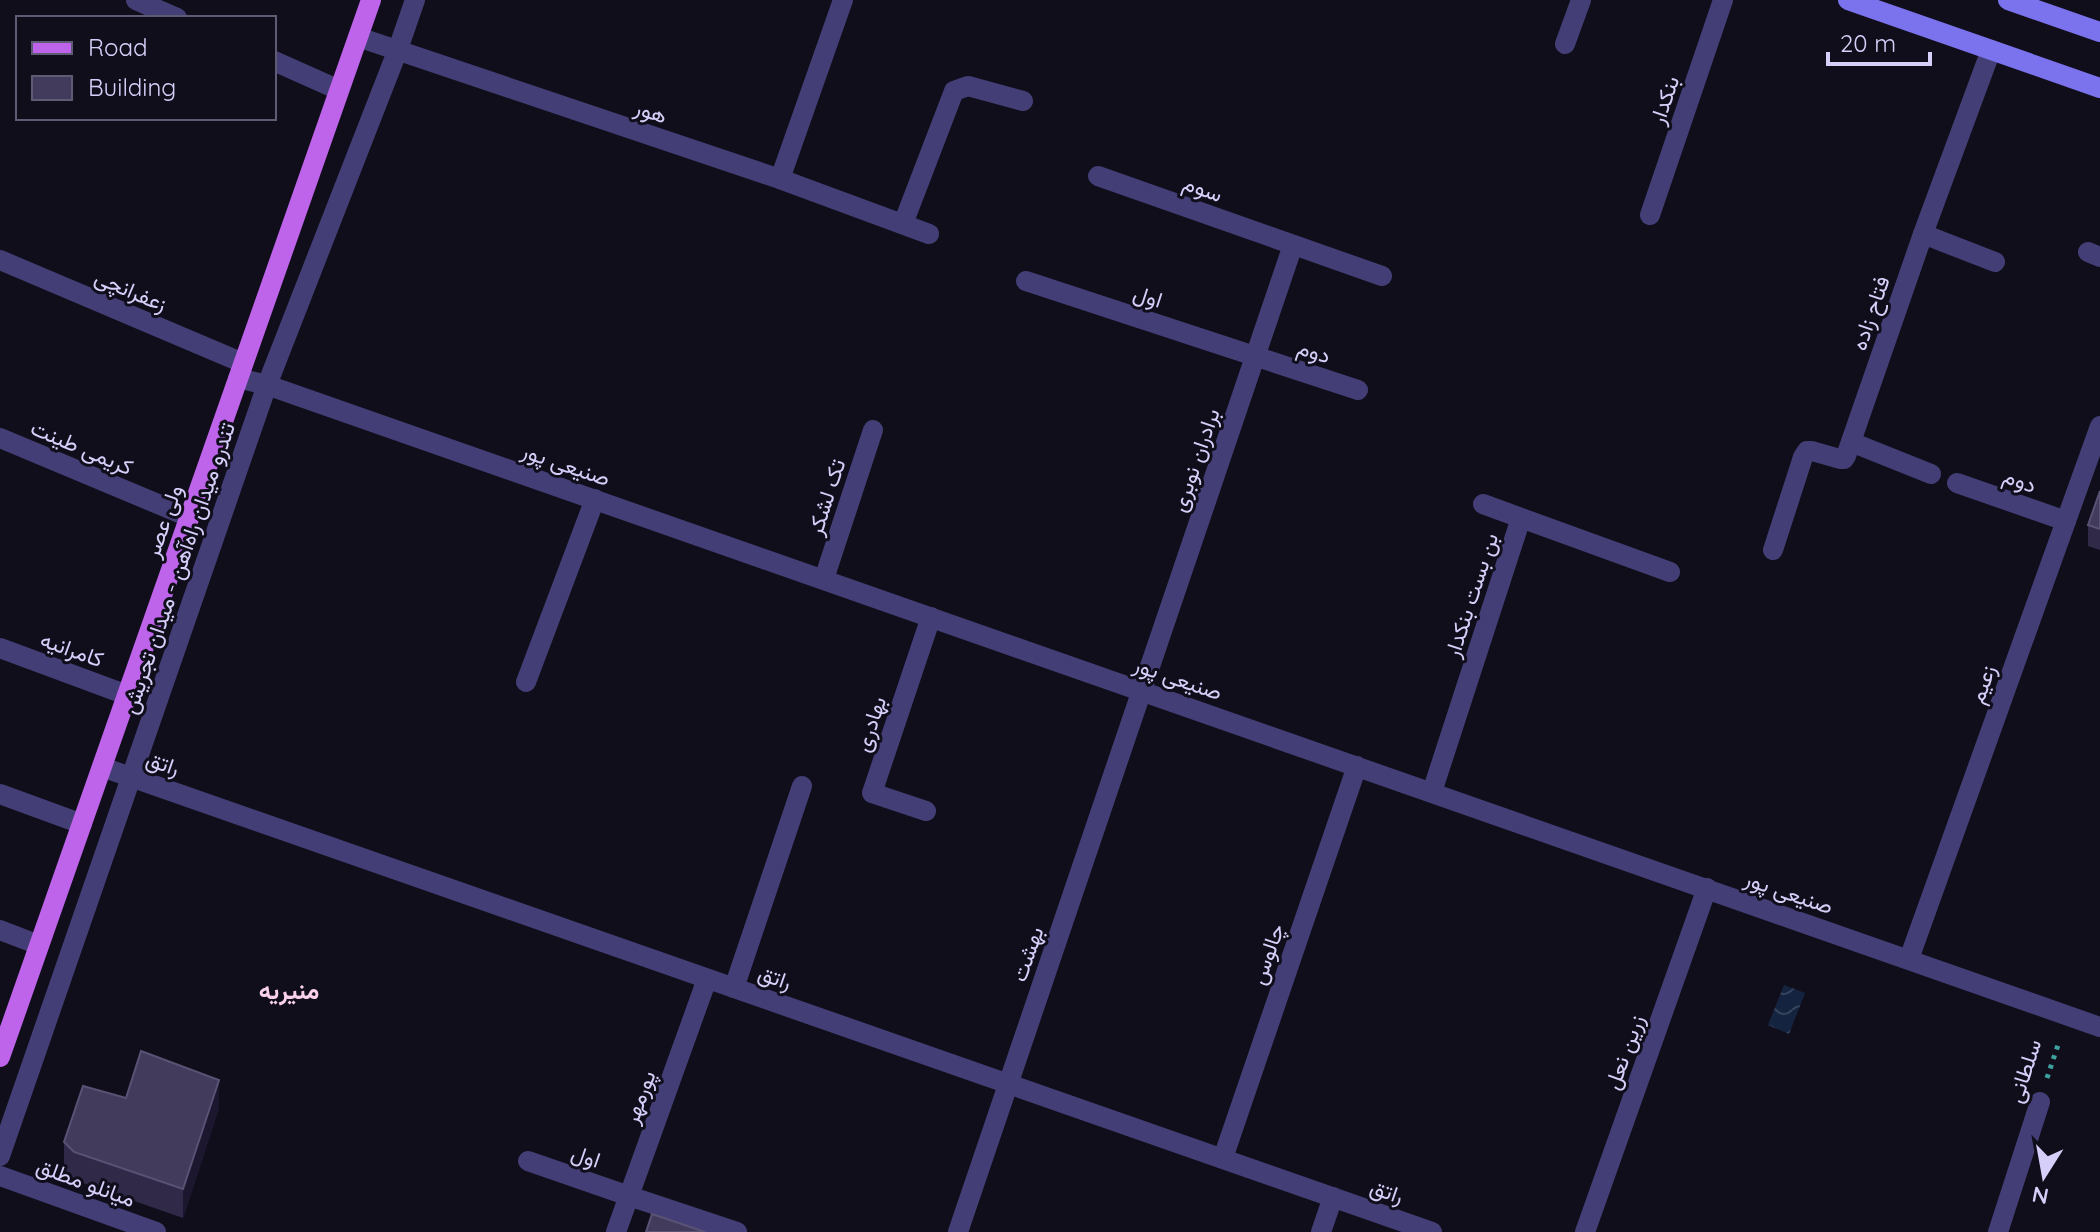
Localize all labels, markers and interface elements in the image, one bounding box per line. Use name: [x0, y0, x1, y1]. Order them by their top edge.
legend: [16, 16, 276, 120]
scale bar: [1828, 16, 1930, 66]
text: 20 m: [1840, 28, 1896, 58]
text: Road: [88, 32, 148, 62]
text: Building: [88, 72, 176, 102]
street label: بنکدار: [1642, 72, 1685, 129]
street label: هور: [630, 92, 671, 129]
street label: سوم: [1179, 168, 1227, 209]
street label: زعفرانچی: [90, 262, 171, 319]
street label: فتاح زاده: [1844, 272, 1897, 354]
street label: اول: [1130, 278, 1166, 314]
street label: دوم: [1293, 333, 1334, 370]
street label: برادران نوبری: [1164, 405, 1226, 515]
street label: کریمی طینت: [27, 413, 138, 481]
street label: تندرو میدان راه‌آهن - میدان تجریش: [115, 418, 241, 718]
street label: صنیعی پور: [517, 435, 614, 493]
street label: تک لشکر: [800, 455, 851, 540]
street label: دوم: [1999, 461, 2040, 500]
street label: ولی عصر: [137, 481, 188, 562]
street label: بن بست بنکدار: [1437, 529, 1504, 662]
street label: کامرانیه: [37, 625, 108, 673]
street label: صنیعی پور: [1129, 649, 1226, 707]
street label: زعیم: [1962, 661, 2003, 708]
street label: بهادری: [848, 693, 892, 755]
street label: راتق: [143, 744, 183, 782]
street label: صنیعی پور: [1740, 863, 1837, 921]
street label: چالوس: [1244, 920, 1291, 988]
street label: بهشت: [1005, 923, 1049, 985]
street label: راتق: [755, 958, 795, 996]
district label: منیریه: [259, 975, 319, 1006]
street label: زرین نعل: [1598, 1011, 1650, 1093]
street label: سلطانی: [2001, 1036, 2047, 1106]
street label: پورمهر: [616, 1066, 662, 1129]
north arrow: [2004, 1136, 2084, 1216]
street label: اول: [568, 1138, 604, 1174]
street label: میانلو مطلق: [33, 1151, 139, 1213]
street label: راتق: [1367, 1172, 1407, 1210]
text: N: [2030, 1180, 2051, 1211]

